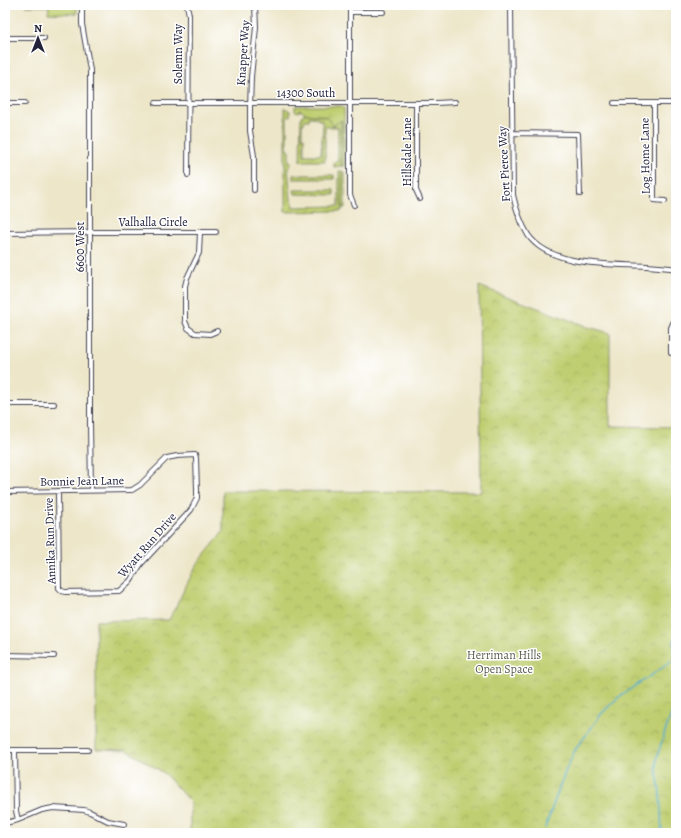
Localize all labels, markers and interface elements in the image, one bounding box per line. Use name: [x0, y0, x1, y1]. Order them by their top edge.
north arrow: [18, 18, 58, 58]
street label: Knapper Way: [233, 19, 253, 86]
text: N: [34, 21, 42, 36]
street label: Solemn Way: [170, 23, 186, 84]
street label: 14300 South: [277, 85, 336, 101]
street label: Hillsdale Lane: [399, 117, 415, 187]
street label: Log Home Lane: [636, 118, 654, 194]
street label: Fort Pierce Way: [494, 125, 514, 202]
street label: Valhalla Circle: [117, 214, 188, 230]
street label: 6600 West: [72, 222, 88, 272]
street label: Bonnie Jean Lane: [40, 472, 124, 490]
street label: Annika Run Drive: [40, 498, 60, 585]
street label: Wyatt Run Drive: [114, 509, 180, 582]
park label: Herriman Hills Open Space: [467, 647, 541, 677]

